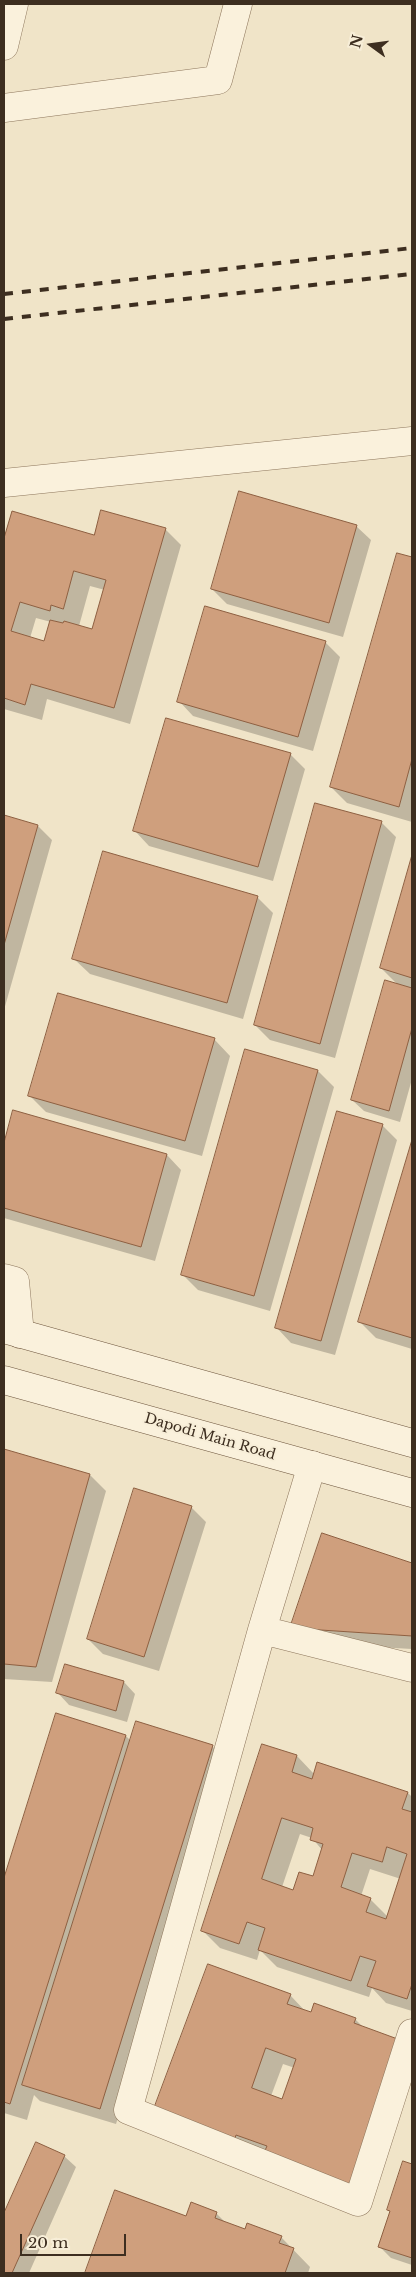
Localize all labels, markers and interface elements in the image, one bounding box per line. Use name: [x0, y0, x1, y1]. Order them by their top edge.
north arrow: [346, 20, 396, 70]
text: N: [346, 33, 367, 50]
street label: Dapodi Main Road: [142, 1410, 278, 1464]
scale bar: [22, 2224, 129, 2256]
text: 20 m: [28, 2233, 68, 2252]

